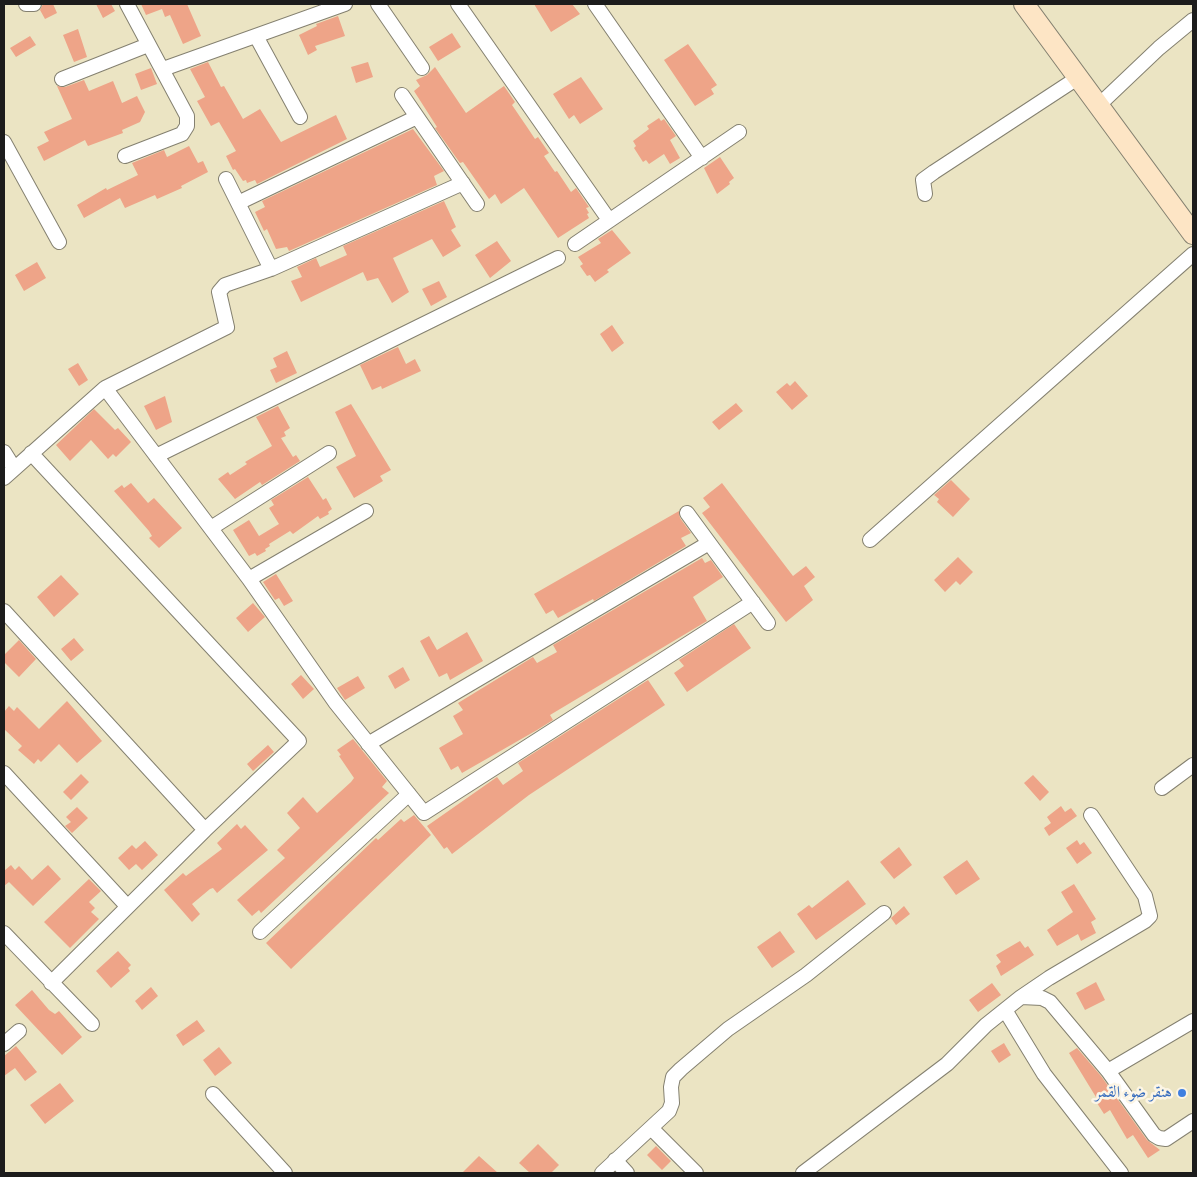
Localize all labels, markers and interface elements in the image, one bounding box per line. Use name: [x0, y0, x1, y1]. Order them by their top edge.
place label: هنقر ضوء القمر: [1095, 1083, 1172, 1103]
marker: هنقر ضوء القمر: [1176, 1087, 1188, 1099]

